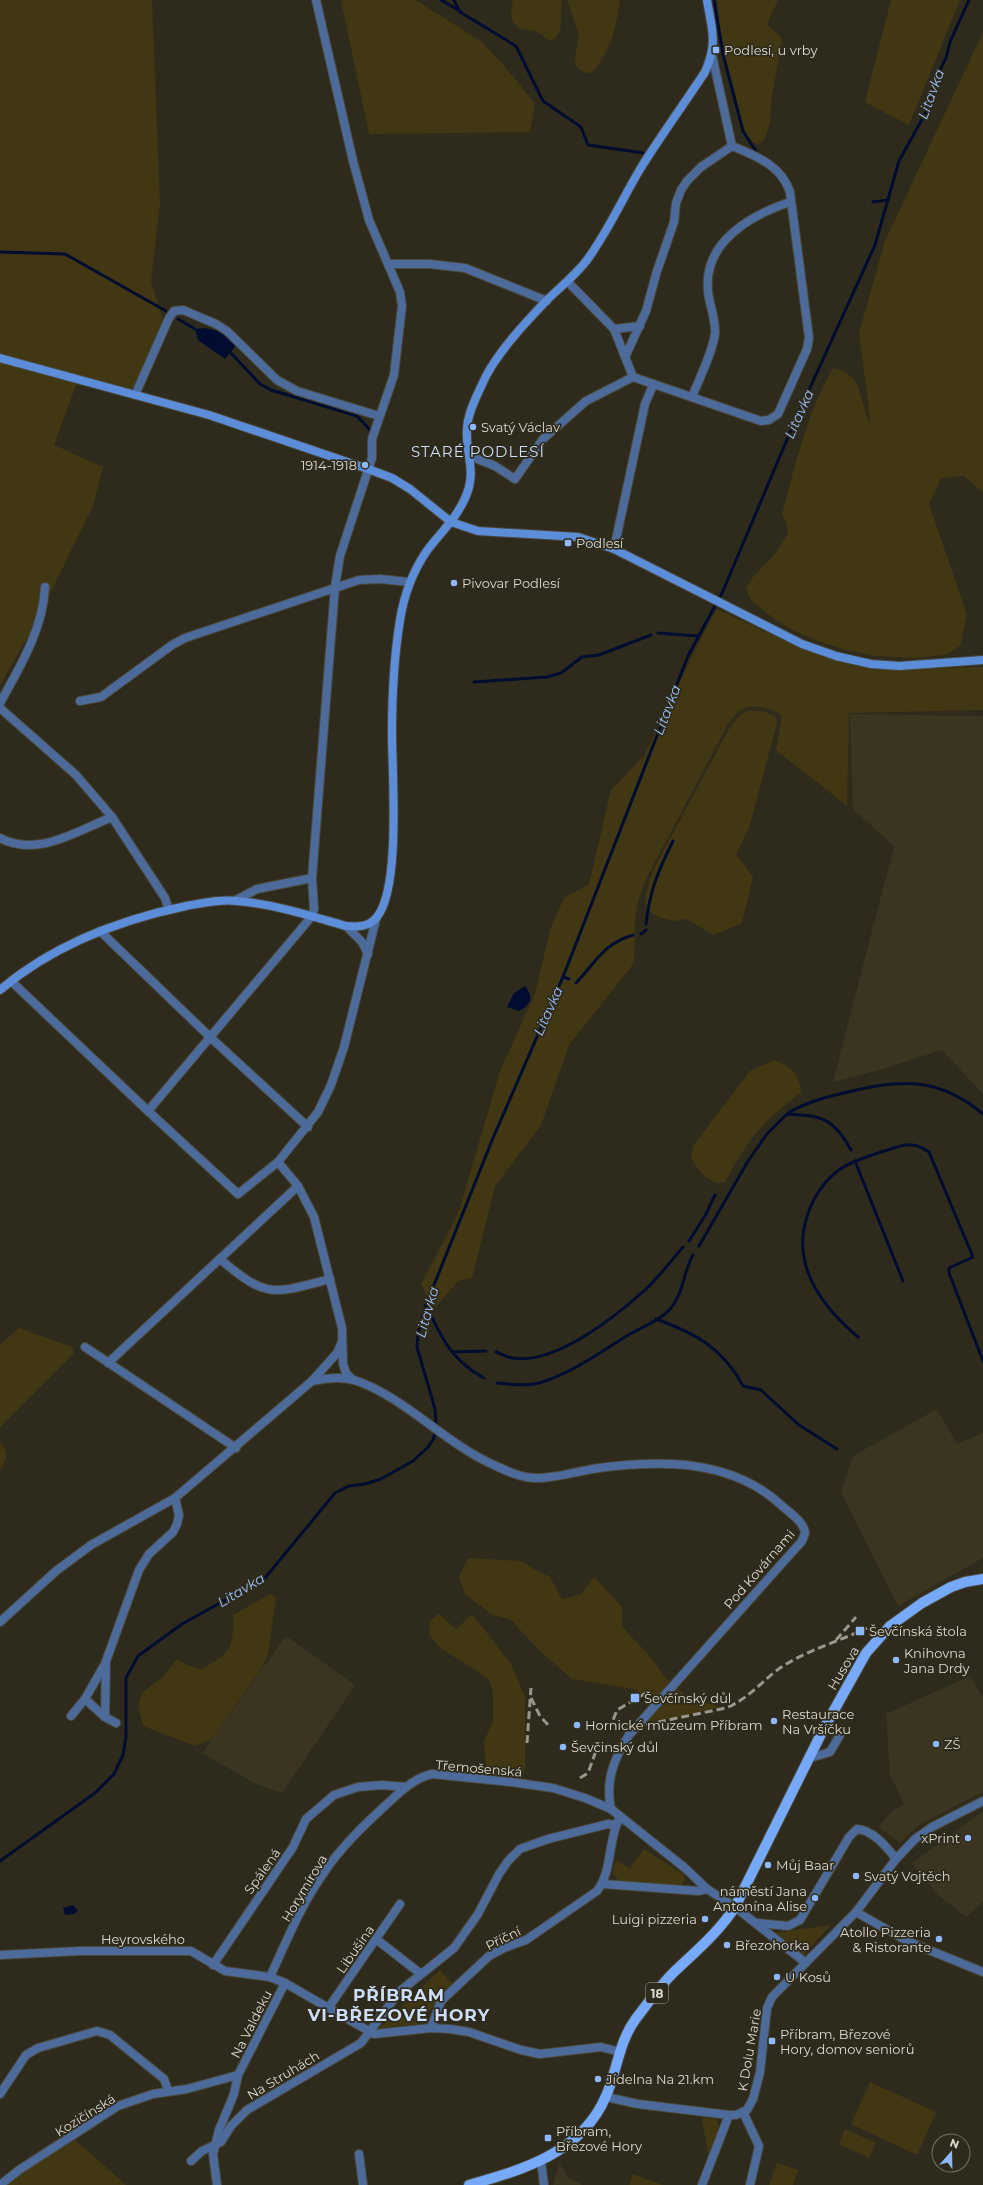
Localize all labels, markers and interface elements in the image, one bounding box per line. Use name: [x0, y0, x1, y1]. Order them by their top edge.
place label: Podlesí, u vrby: [724, 42, 818, 58]
marker: Podlesí, u vrby: [711, 45, 721, 55]
water label: Litavka: [914, 66, 948, 122]
water label: Litavka: [780, 387, 818, 441]
place label: Svatý Václav: [481, 419, 561, 435]
marker: Svatý Václav: [468, 422, 478, 432]
district label: STARÉ PODLESÍ: [411, 442, 545, 461]
place label: 1914-1918: [301, 457, 357, 473]
marker: 1914-1918: [360, 460, 370, 470]
place label: Podlesí: [576, 535, 624, 551]
marker: Podlesí: [563, 538, 573, 548]
place label: Pivovar Podlesí: [462, 575, 561, 591]
marker: Pivovar Podlesí: [449, 578, 459, 588]
water label: Litavka: [649, 682, 685, 738]
water label: Litavka: [529, 984, 567, 1038]
water label: Litavka: [411, 1285, 443, 1339]
street label: Pod Kovárnami: [720, 1526, 798, 1612]
water label: Litavka: [214, 1569, 268, 1611]
place label: Ševčínská štola: [869, 1623, 967, 1639]
marker: Ševčínská štola: [854, 1625, 866, 1637]
street label: Husova: [824, 1643, 862, 1693]
place label: Knihovna Jana Drdy: [903, 1645, 971, 1676]
marker: Knihovna Jana Drdy: [891, 1655, 901, 1665]
place label: Ševčínský důl: [644, 1690, 731, 1706]
marker: Ševčínský důl: [629, 1692, 641, 1704]
place label: Restaurace Na Vršíčku: [782, 1706, 855, 1737]
marker: Restaurace Na Vršíčku: [769, 1716, 779, 1726]
place label: Hornické muzeum Příbram: [585, 1717, 763, 1733]
marker: Hornické muzeum Příbram: [572, 1720, 582, 1730]
place label: ZŠ: [944, 1736, 960, 1752]
place label: Ševčinský důl: [571, 1739, 658, 1755]
marker: ZŠ: [931, 1739, 941, 1749]
marker: Ševčinský důl: [558, 1742, 568, 1752]
street label: Třemošenská: [435, 1756, 523, 1780]
place label: xPrint: [921, 1830, 960, 1846]
marker: xPrint: [963, 1833, 973, 1843]
street label: Spálená: [240, 1845, 284, 1897]
street label: Horymírova: [278, 1851, 330, 1925]
place label: Můj Baar: [776, 1857, 834, 1873]
marker: Můj Baar: [763, 1860, 773, 1870]
place label: Svatý Vojtěch: [864, 1868, 951, 1884]
marker: Svatý Vojtěch: [851, 1871, 861, 1881]
place label: náměstí Jana Antonína Alise: [713, 1883, 807, 1914]
marker: náměstí Jana Antonína Alise: [810, 1893, 820, 1903]
place label: Luigi pizzeria: [612, 1911, 697, 1927]
marker: Luigi pizzeria: [700, 1914, 710, 1924]
street label: Libušina: [333, 1922, 377, 1976]
street label: Příční: [483, 1922, 524, 1953]
place label: Atollo Pizzeria & Ristorante: [840, 1924, 931, 1955]
street label: Heyrovského: [101, 1931, 185, 1947]
marker: Atollo Pizzeria & Ristorante: [934, 1934, 944, 1944]
place label: Březohorka: [735, 1937, 810, 1953]
marker: Březohorka: [722, 1940, 732, 1950]
place label: U Kosů: [785, 1969, 831, 1985]
marker: U Kosů: [772, 1972, 782, 1982]
road number: 18: [646, 1983, 668, 2003]
district label: PŘÍBRAM VI-BŘEZOVÉ HORY: [307, 1985, 490, 2025]
street label: Na Valdeku: [227, 1987, 275, 2061]
street label: K Dolu Marie: [734, 2007, 764, 2093]
place label: Příbram, Březové Hory, domov seniorů: [780, 2026, 914, 2057]
marker: Příbram, Březové Hory, domov seniorů: [767, 2036, 777, 2046]
street label: Na Struhách: [244, 2047, 322, 2103]
place label: Jídelna Na 21.km: [605, 2071, 714, 2087]
marker: Jídelna Na 21.km: [593, 2074, 603, 2084]
street label: Kozičínská: [52, 2090, 118, 2140]
place label: Příbram, Březové Hory: [556, 2123, 643, 2154]
marker: Příbram, Březové Hory: [543, 2133, 553, 2143]
north arrow: [931, 2133, 971, 2173]
text: N: [948, 2136, 961, 2152]

